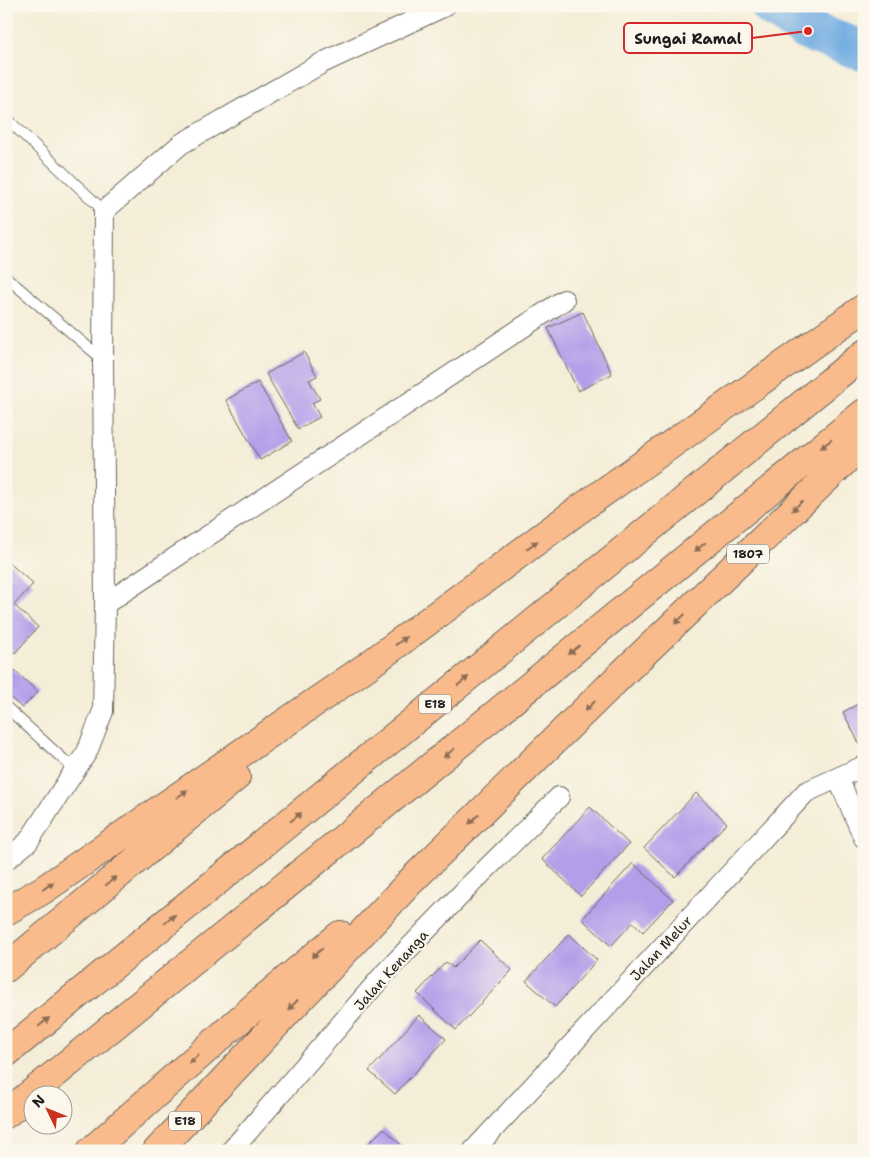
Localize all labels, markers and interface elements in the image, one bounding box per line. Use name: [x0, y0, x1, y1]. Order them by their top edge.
callout: Sungai Ramal: [624, 23, 752, 53]
text: Sungai Ramal: [634, 29, 742, 49]
one-way arrow: [820, 439, 833, 450]
one-way arrow: [792, 500, 804, 512]
one-way arrow: [525, 539, 538, 550]
one-way arrow: [694, 541, 706, 552]
road number: 1807: [727, 544, 769, 564]
one-way arrow: [674, 613, 686, 625]
one-way arrow: [394, 636, 408, 646]
one-way arrow: [568, 644, 581, 655]
one-way arrow: [456, 676, 469, 687]
road number: E18: [419, 694, 451, 714]
one-way arrow: [585, 699, 597, 711]
one-way arrow: [442, 747, 455, 758]
one-way arrow: [175, 789, 189, 799]
one-way arrow: [289, 811, 302, 822]
one-way arrow: [468, 813, 480, 825]
one-way arrow: [104, 875, 117, 886]
one-way arrow: [41, 882, 55, 891]
street label: Jalan Melur: [626, 911, 696, 984]
one-way arrow: [163, 914, 176, 925]
street label: Jalan Kenanga: [350, 926, 432, 1014]
one-way arrow: [311, 948, 324, 959]
one-way arrow: [287, 999, 299, 1011]
one-way arrow: [37, 1016, 50, 1027]
one-way arrow: [187, 1054, 200, 1065]
north arrow: [22, 1084, 72, 1134]
text: N: [28, 1091, 49, 1111]
road number: E18: [169, 1112, 201, 1130]

